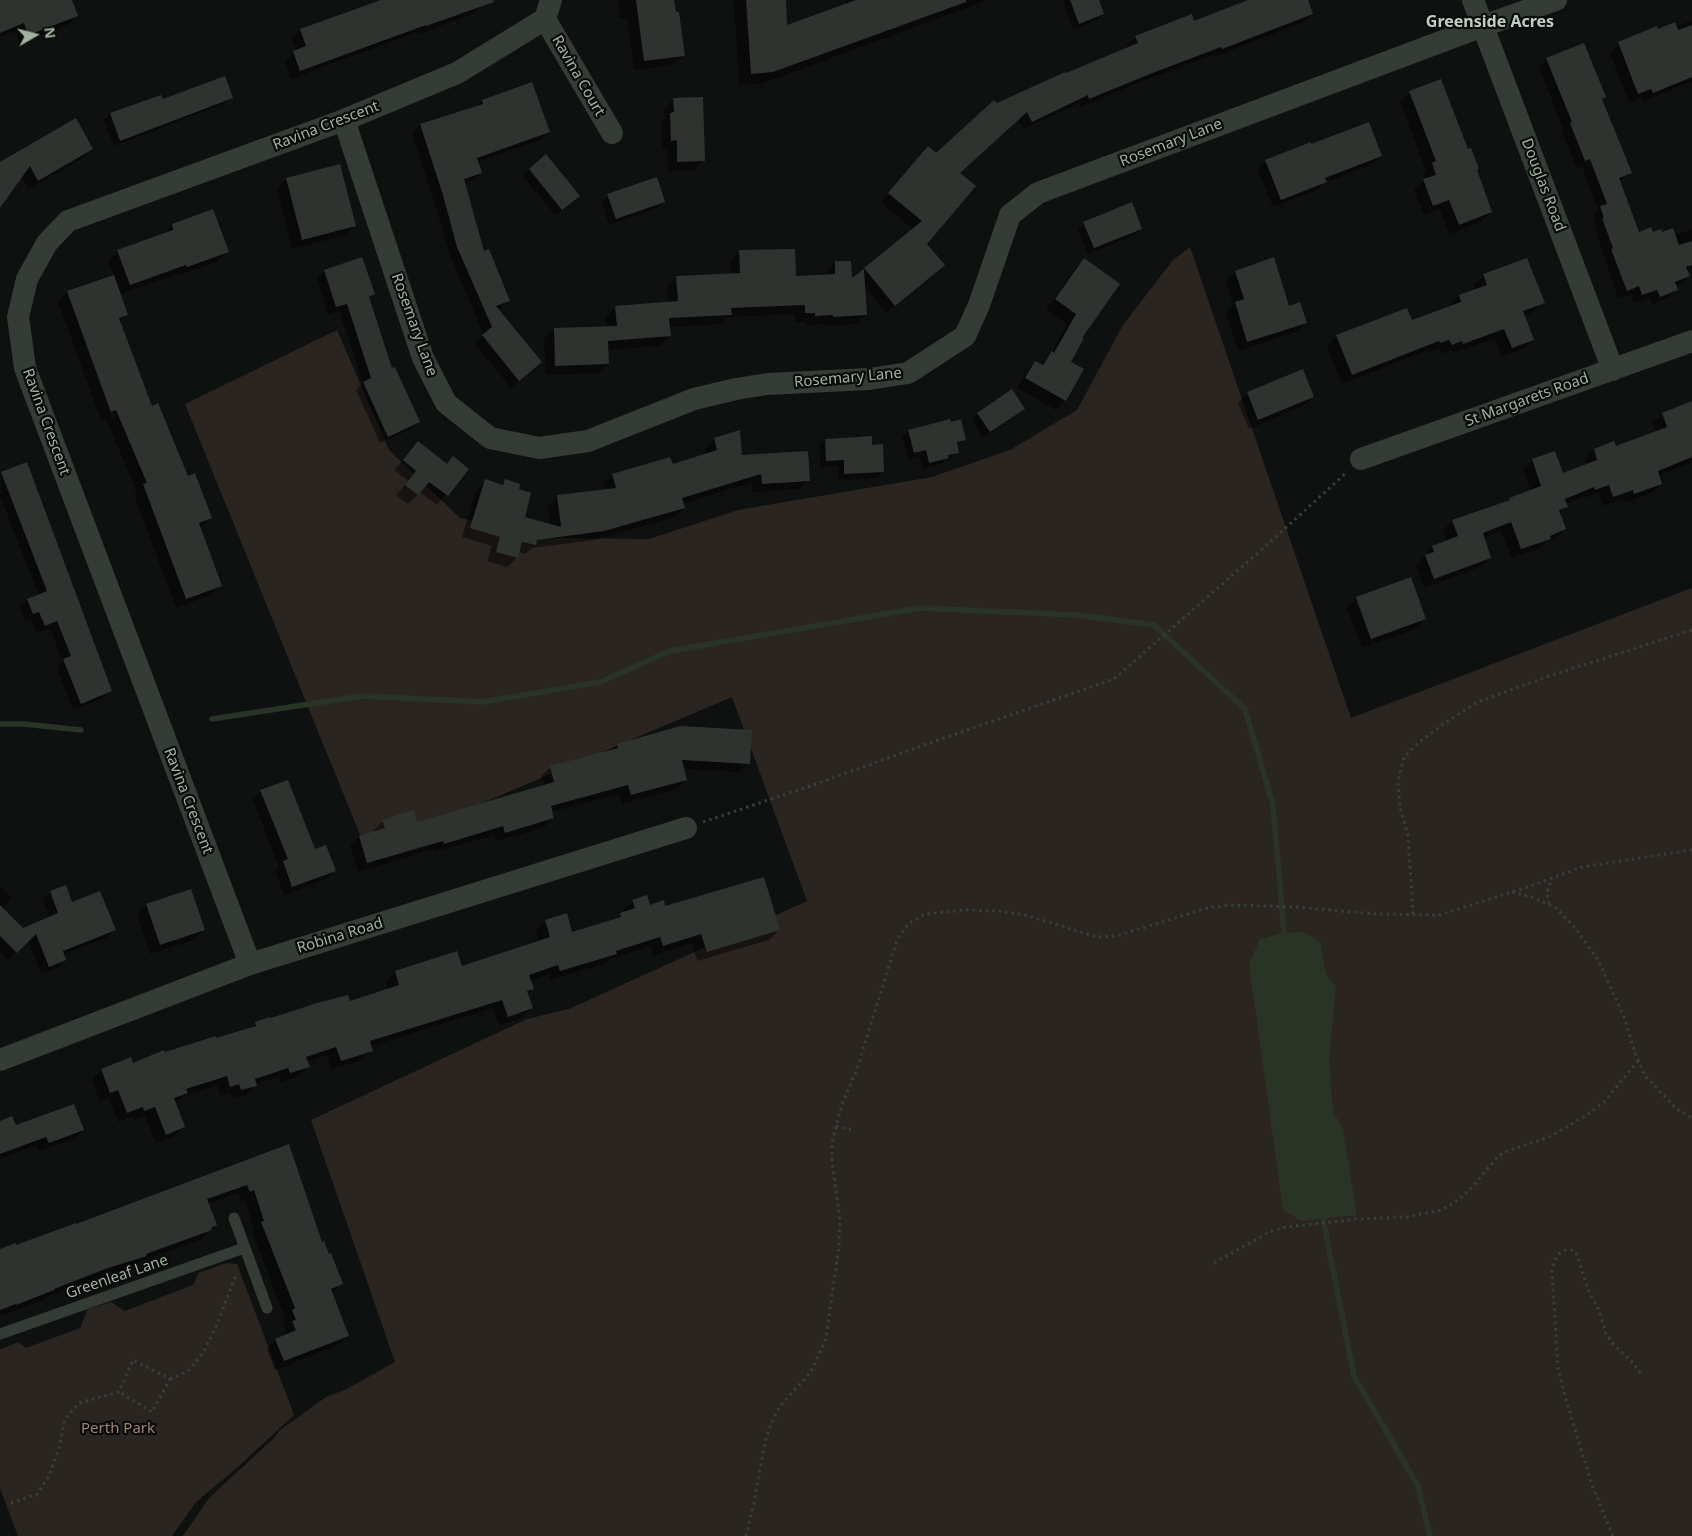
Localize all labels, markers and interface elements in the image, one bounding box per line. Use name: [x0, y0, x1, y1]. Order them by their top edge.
north arrow: [10, 10, 60, 60]
district label: Greenside Acres: [1426, 12, 1554, 32]
text: N: [40, 26, 61, 40]
street label: Ravina Court: [548, 32, 608, 120]
street label: Ravina Crescent: [270, 97, 382, 155]
street label: Rosemary Lane: [1117, 115, 1225, 171]
street label: Douglas Road: [1517, 136, 1569, 234]
street label: Rosemary Lane: [387, 271, 441, 379]
street label: Rosemary Lane: [793, 364, 903, 392]
street label: Ravina Crescent: [18, 366, 74, 478]
street label: St Margarets Road: [1463, 369, 1591, 431]
street label: Ravina Crescent: [159, 745, 217, 857]
street label: Robina Road: [295, 914, 385, 958]
street label: Greenleaf Lane: [64, 1251, 170, 1303]
park label: Perth Park: [81, 1420, 155, 1438]

